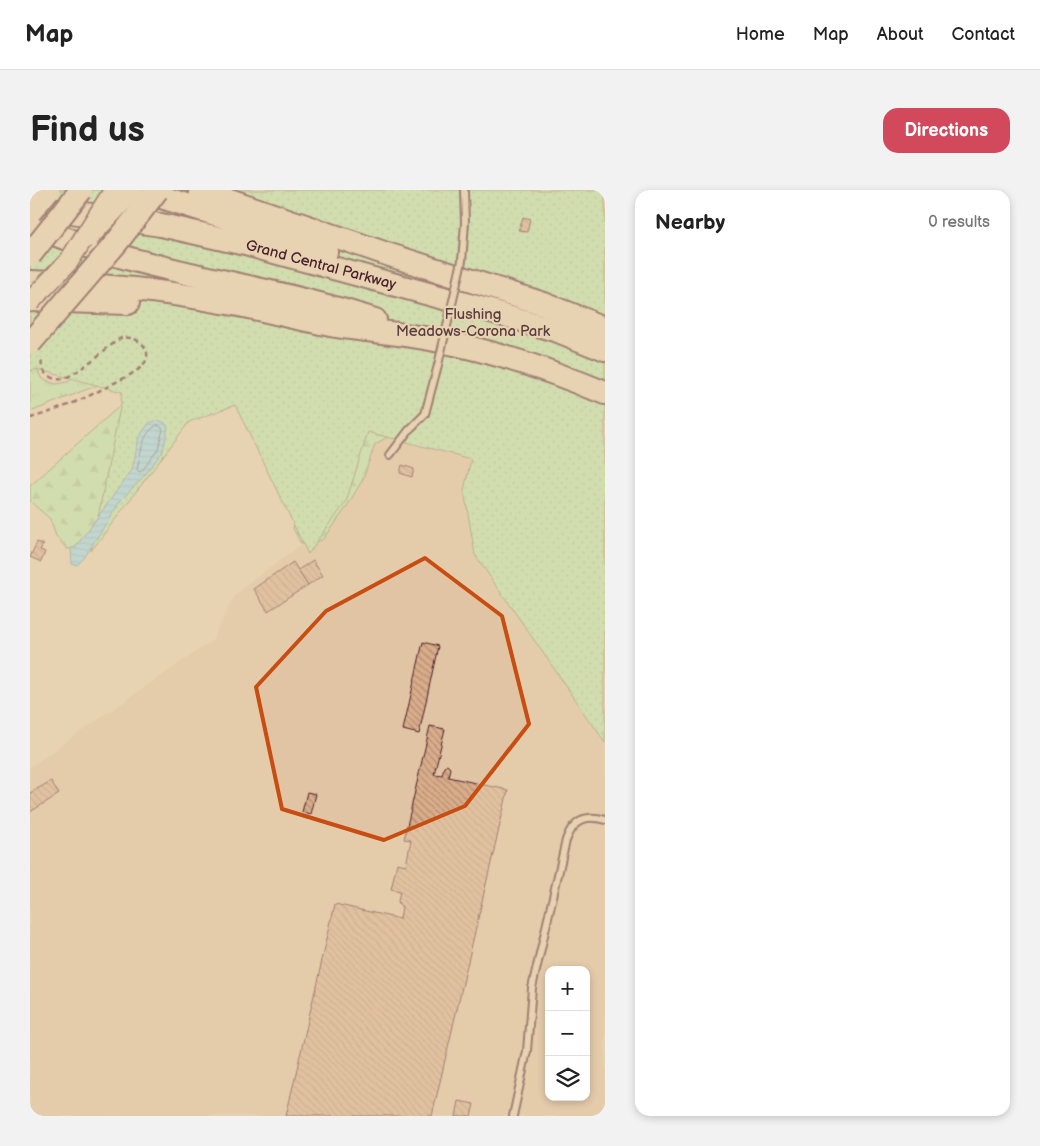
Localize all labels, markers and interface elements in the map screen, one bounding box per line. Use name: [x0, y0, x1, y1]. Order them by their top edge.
text: Map: [25, 20, 73, 49]
text: Home: [736, 24, 785, 45]
text: Map: [813, 24, 849, 45]
text: About: [877, 24, 924, 45]
text: Contact: [952, 24, 1015, 45]
button: Directions: [883, 108, 1010, 153]
text: Find us: [30, 109, 145, 152]
text: Nearby: [655, 210, 725, 235]
text: 0 results: [928, 213, 990, 232]
street label: Grand Central Parkway: [244, 236, 398, 294]
park label: Flushing Meadows-Corona Park: [396, 305, 551, 341]
map controls: [545, 966, 590, 1101]
button: +: [545, 966, 590, 1011]
button: −: [545, 1011, 590, 1056]
button: layers: [545, 1056, 590, 1101]

